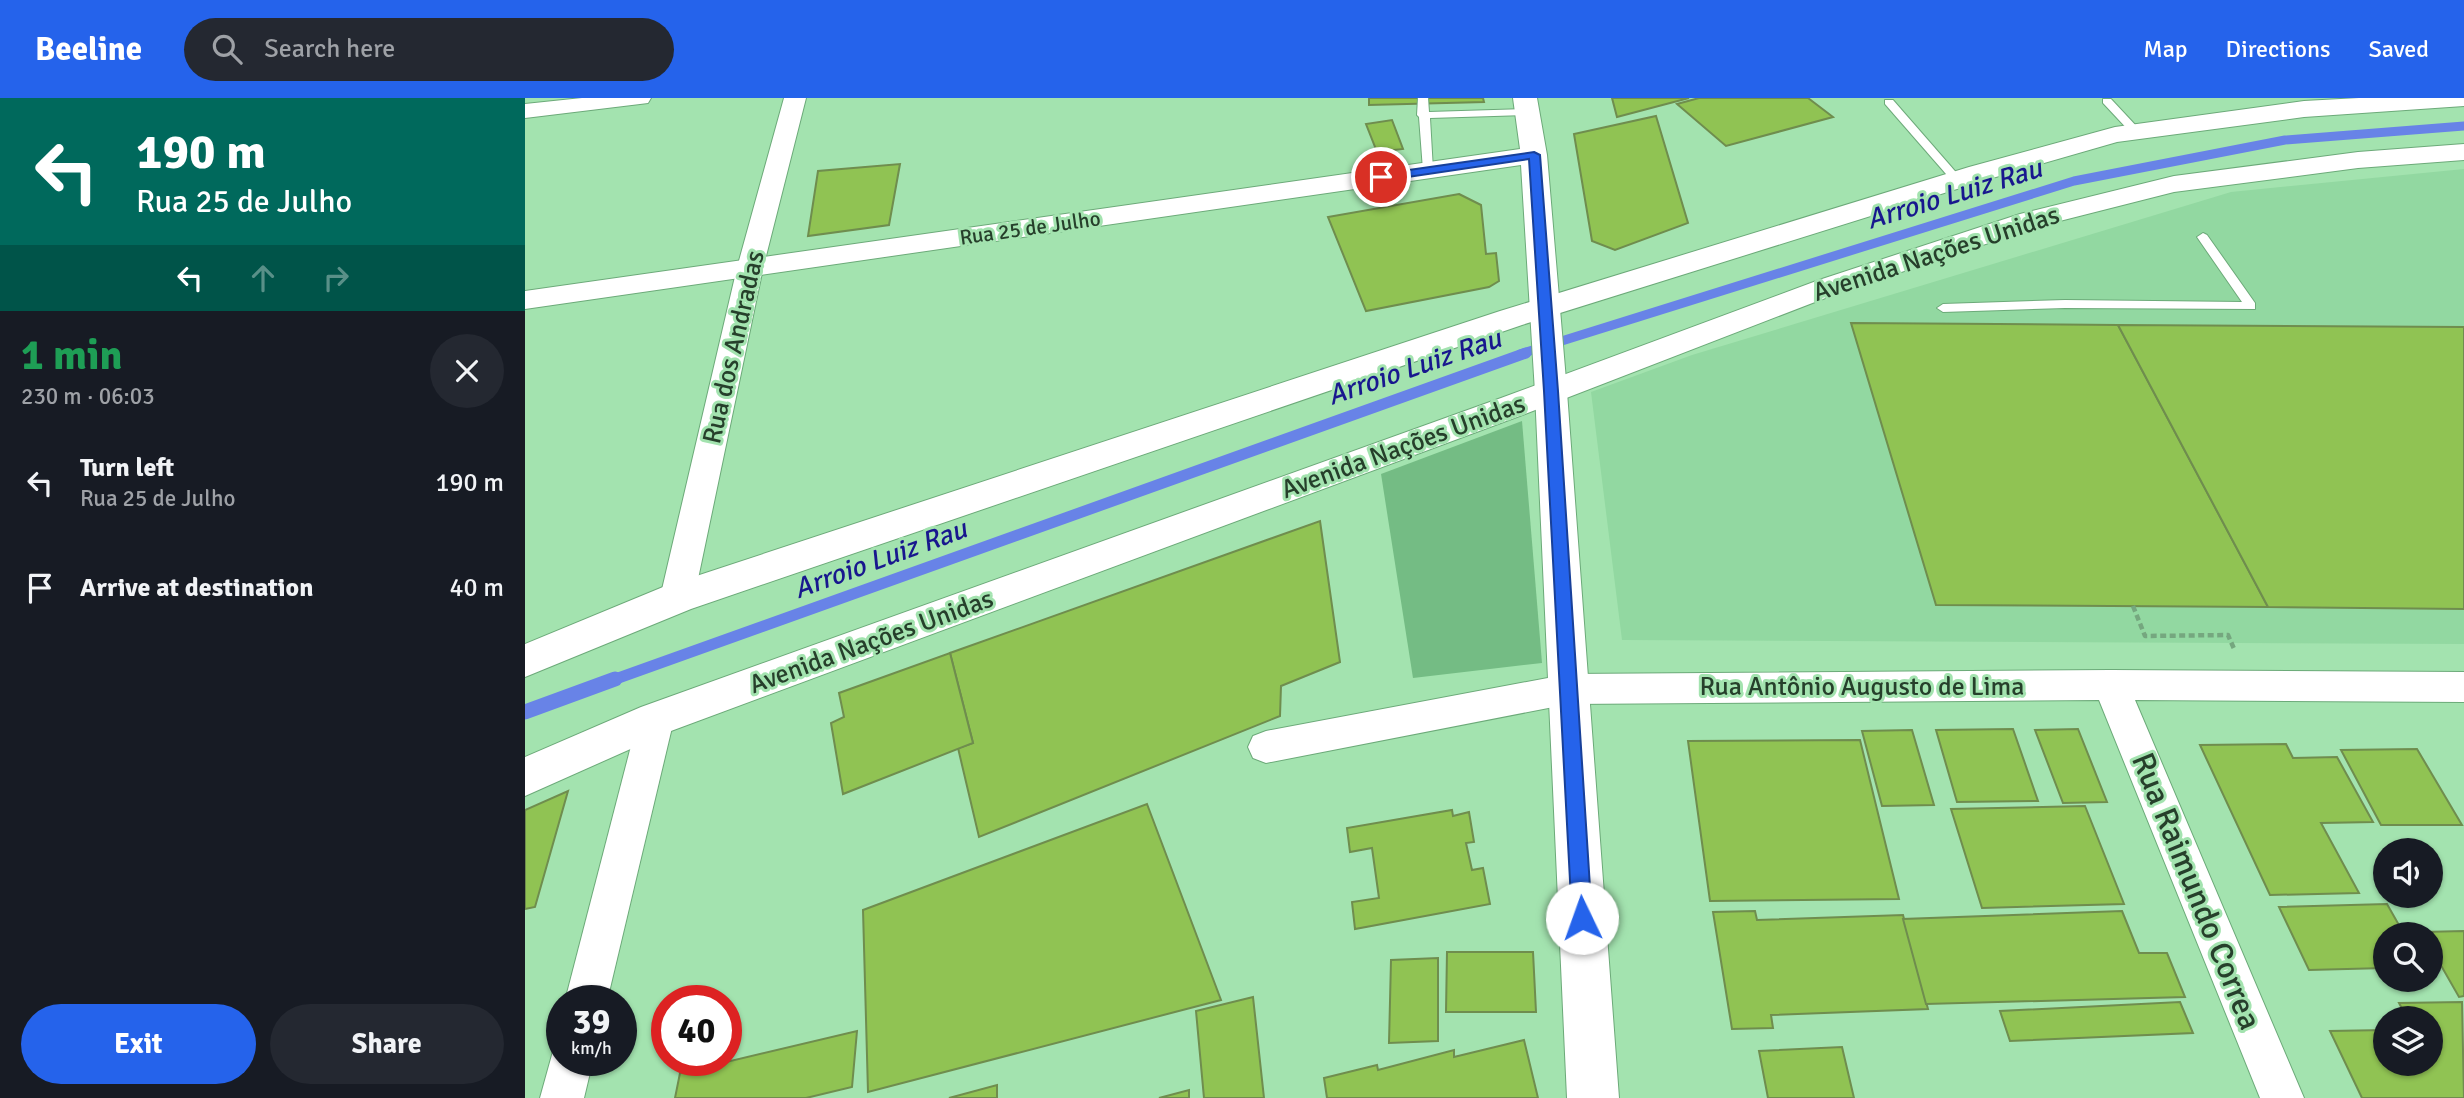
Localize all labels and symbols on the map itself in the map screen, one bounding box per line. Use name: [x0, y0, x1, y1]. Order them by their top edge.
pin: [1351, 147, 1411, 207]
water label: Arroio Luiz Rau: [1862, 151, 2048, 237]
street label: Avenida Nações Unidas: [1809, 199, 2064, 309]
street label: Rua 25 de Julho: [958, 205, 1102, 251]
street label: Rua dos Andradas: [696, 248, 772, 447]
water label: Arroio Luiz Rau: [1323, 321, 1507, 413]
street label: Avenida Nações Unidas: [1277, 388, 1530, 506]
water label: Arroio Luiz Rau: [789, 511, 973, 606]
street label: Avenida Nações Unidas: [745, 583, 998, 701]
street label: Rua Antônio Augusto de Lima: [1700, 671, 2024, 703]
street label: Rua Raimundo Correa: [2123, 747, 2270, 1035]
position arrow: [1545, 881, 1619, 955]
speed limit sign: 40: [651, 985, 742, 1076]

